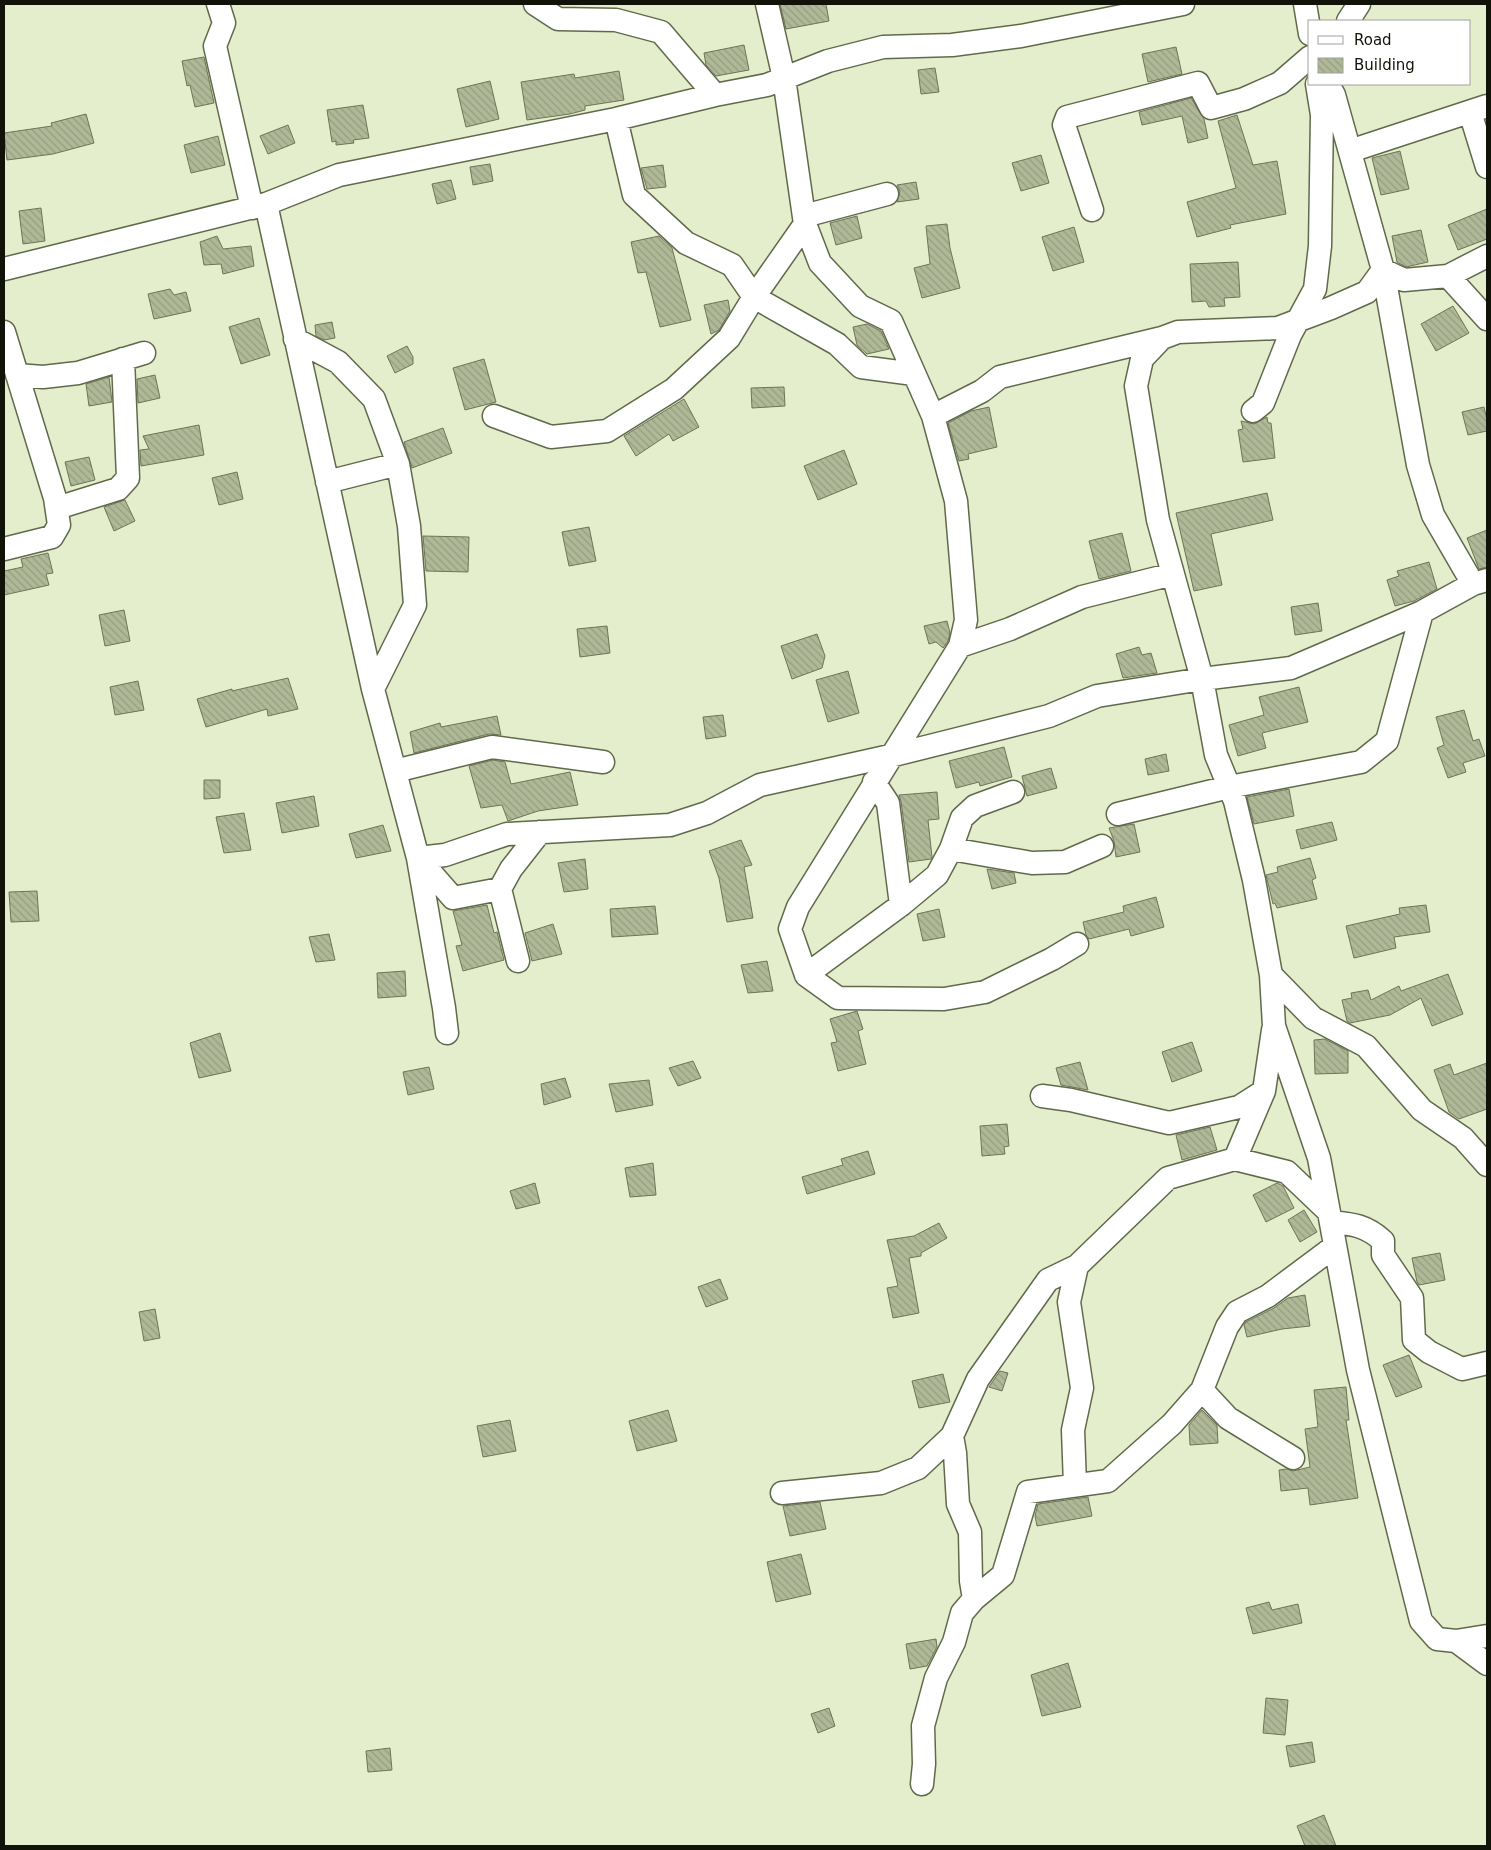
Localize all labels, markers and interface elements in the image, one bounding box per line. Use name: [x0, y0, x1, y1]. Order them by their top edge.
legend: [1308, 20, 1471, 85]
text: Road: [1354, 31, 1392, 49]
text: Building: [1354, 56, 1415, 74]

